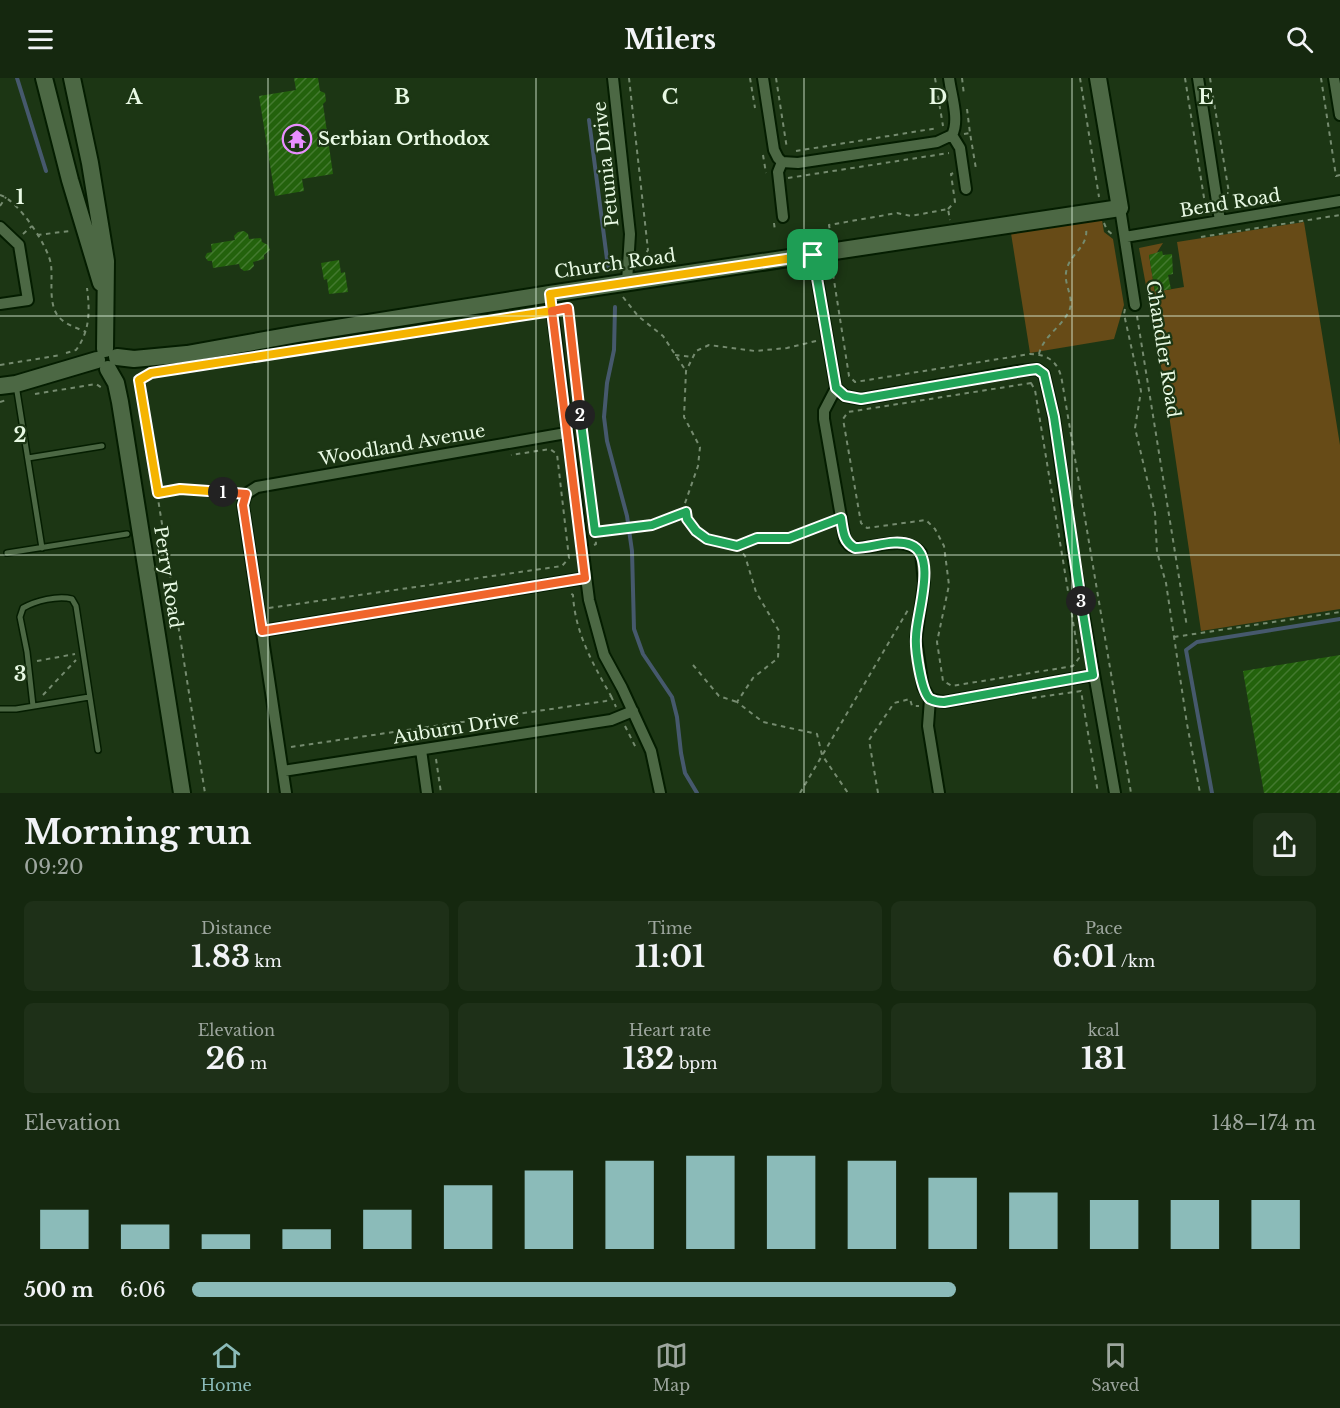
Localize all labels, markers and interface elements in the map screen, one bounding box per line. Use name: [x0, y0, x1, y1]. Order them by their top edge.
icon: menu: [24, 23, 57, 56]
text: Milers: [624, 23, 716, 56]
icon: search: [1283, 23, 1316, 56]
text: A: [125, 85, 143, 109]
text: B: [394, 85, 410, 109]
text: C: [662, 85, 678, 109]
text: D: [929, 85, 947, 109]
text: E: [1198, 85, 1214, 109]
street label: Petunia Drive: [588, 100, 624, 228]
temple icon: Serbian Orthodox: [281, 123, 313, 155]
place label: Serbian Orthodox: [318, 128, 490, 150]
street label: Bend Road: [1178, 184, 1282, 222]
text: 1: [16, 185, 25, 209]
pin: [787, 229, 838, 280]
icon: arrive: [796, 238, 829, 271]
street label: Church Road: [553, 245, 677, 283]
street label: Chandler Road: [1141, 279, 1185, 419]
pin: 2: [565, 400, 595, 430]
text: 2: [575, 405, 585, 425]
street label: Woodland Avenue: [316, 420, 487, 471]
text: 2: [13, 423, 27, 447]
pin: 1: [208, 477, 238, 507]
text: 1: [220, 482, 226, 502]
street label: Perry Road: [149, 524, 187, 630]
pin: 3: [1066, 586, 1096, 616]
text: 3: [1076, 591, 1086, 611]
text: 3: [14, 662, 26, 686]
street label: Auburn Drive: [390, 707, 521, 749]
text: Morning run: [24, 812, 252, 853]
button: share: [1253, 813, 1316, 876]
text: 09:20: [24, 855, 83, 879]
text: Distance: [201, 918, 272, 938]
text: Time: [648, 918, 692, 938]
text: Pace: [1085, 918, 1122, 938]
text: 1.83: [191, 938, 250, 975]
text: 11:01: [635, 938, 705, 975]
text: 6:01: [1052, 938, 1117, 975]
text: km: [250, 951, 282, 971]
text: /km: [1117, 951, 1155, 971]
text: Elevation: [198, 1020, 275, 1040]
text: Heart rate: [629, 1020, 711, 1040]
text: kcal: [1088, 1020, 1120, 1040]
text: 26: [206, 1040, 245, 1077]
text: 132: [623, 1040, 674, 1077]
text: 131: [1081, 1040, 1126, 1077]
text: m: [245, 1053, 267, 1073]
text: bpm: [674, 1053, 717, 1073]
text: Elevation: [24, 1111, 121, 1135]
text: 148–174 m: [1211, 1111, 1316, 1135]
text: 500 m: [24, 1278, 94, 1302]
text: 6:06: [120, 1278, 166, 1302]
tab: Home: [201, 1339, 252, 1395]
tab: Map: [653, 1339, 690, 1395]
tab: Saved: [1091, 1339, 1139, 1395]

